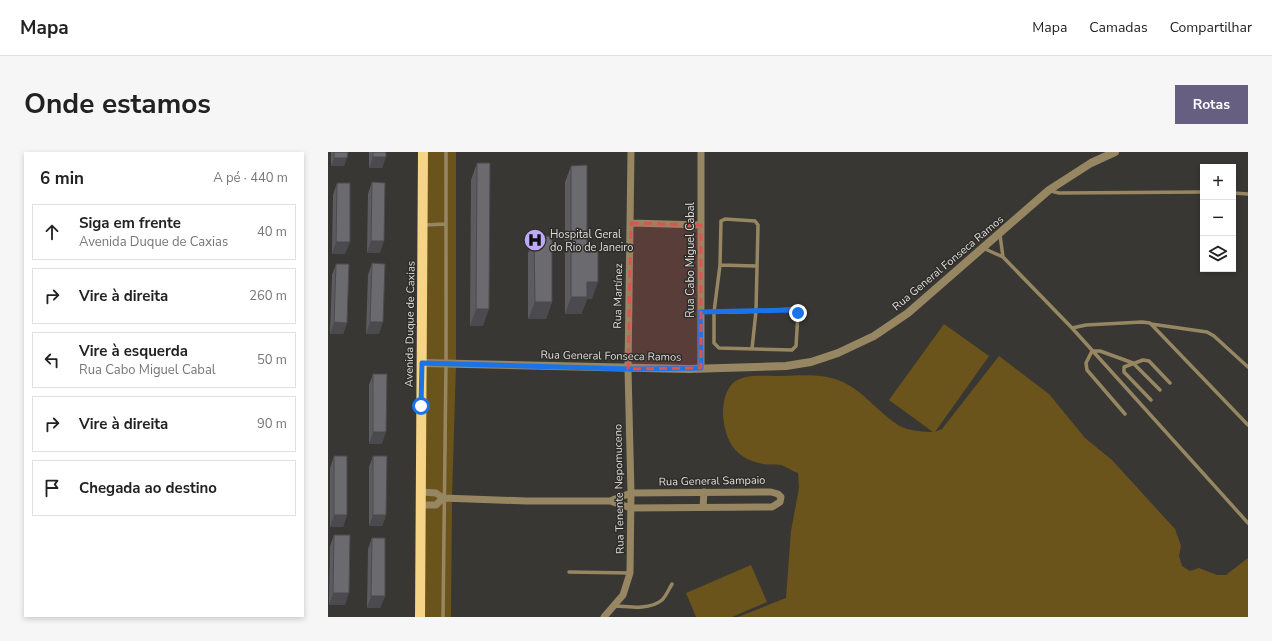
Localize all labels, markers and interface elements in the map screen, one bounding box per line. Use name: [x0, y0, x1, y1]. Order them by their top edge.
text: Mapa: [20, 15, 69, 41]
text: Mapa: [1032, 18, 1067, 37]
text: Camadas: [1089, 18, 1148, 37]
text: Compartilhar: [1170, 18, 1252, 37]
text: Onde estamos: [24, 85, 211, 123]
button: Rotas: [1175, 85, 1248, 124]
map controls: [1200, 164, 1236, 272]
button: +: [1200, 164, 1236, 200]
text: 6 min: [40, 167, 84, 190]
text: A pé · 440 m: [213, 169, 288, 187]
button: −: [1200, 200, 1236, 236]
street label: Rua Cabo Miguel Cabal: [683, 201, 698, 318]
street label: Rua General Fonseca Ramos: [889, 212, 1007, 314]
text: Siga em frente: [79, 213, 181, 233]
icon: ahead: [41, 221, 63, 243]
text: 40 m: [257, 223, 287, 241]
hospital icon: Hospital Geral do Rio de Janeiro: [522, 227, 548, 253]
place label: Hospital Geral do Rio de Janeiro: [550, 227, 633, 255]
text: Avenida Duque de Caxias: [79, 233, 228, 251]
button: layers: [1200, 236, 1236, 272]
street label: Avenida Duque de Caxias: [401, 261, 419, 387]
street label: Rua Martínez: [610, 263, 626, 329]
icon: right: [41, 285, 63, 307]
text: Vire à direita: [79, 286, 168, 306]
text: 260 m: [249, 287, 287, 305]
route end: [789, 304, 807, 322]
text: Vire à esquerda: [79, 341, 188, 361]
street label: Rua General Fonseca Ramos: [540, 347, 682, 365]
icon: left: [41, 349, 63, 371]
text: 50 m: [257, 351, 287, 369]
text: Rua Cabo Miguel Cabal: [79, 361, 216, 379]
route start: [412, 397, 430, 415]
icon: right: [41, 413, 63, 435]
text: Vire à direita: [79, 414, 168, 434]
text: 90 m: [257, 415, 287, 433]
street label: Rua Tenente Nepomuceno: [610, 424, 628, 554]
street label: Rua General Sampaio: [658, 473, 766, 489]
icon: arrive: [41, 477, 63, 499]
text: Chegada ao destino: [79, 478, 217, 498]

